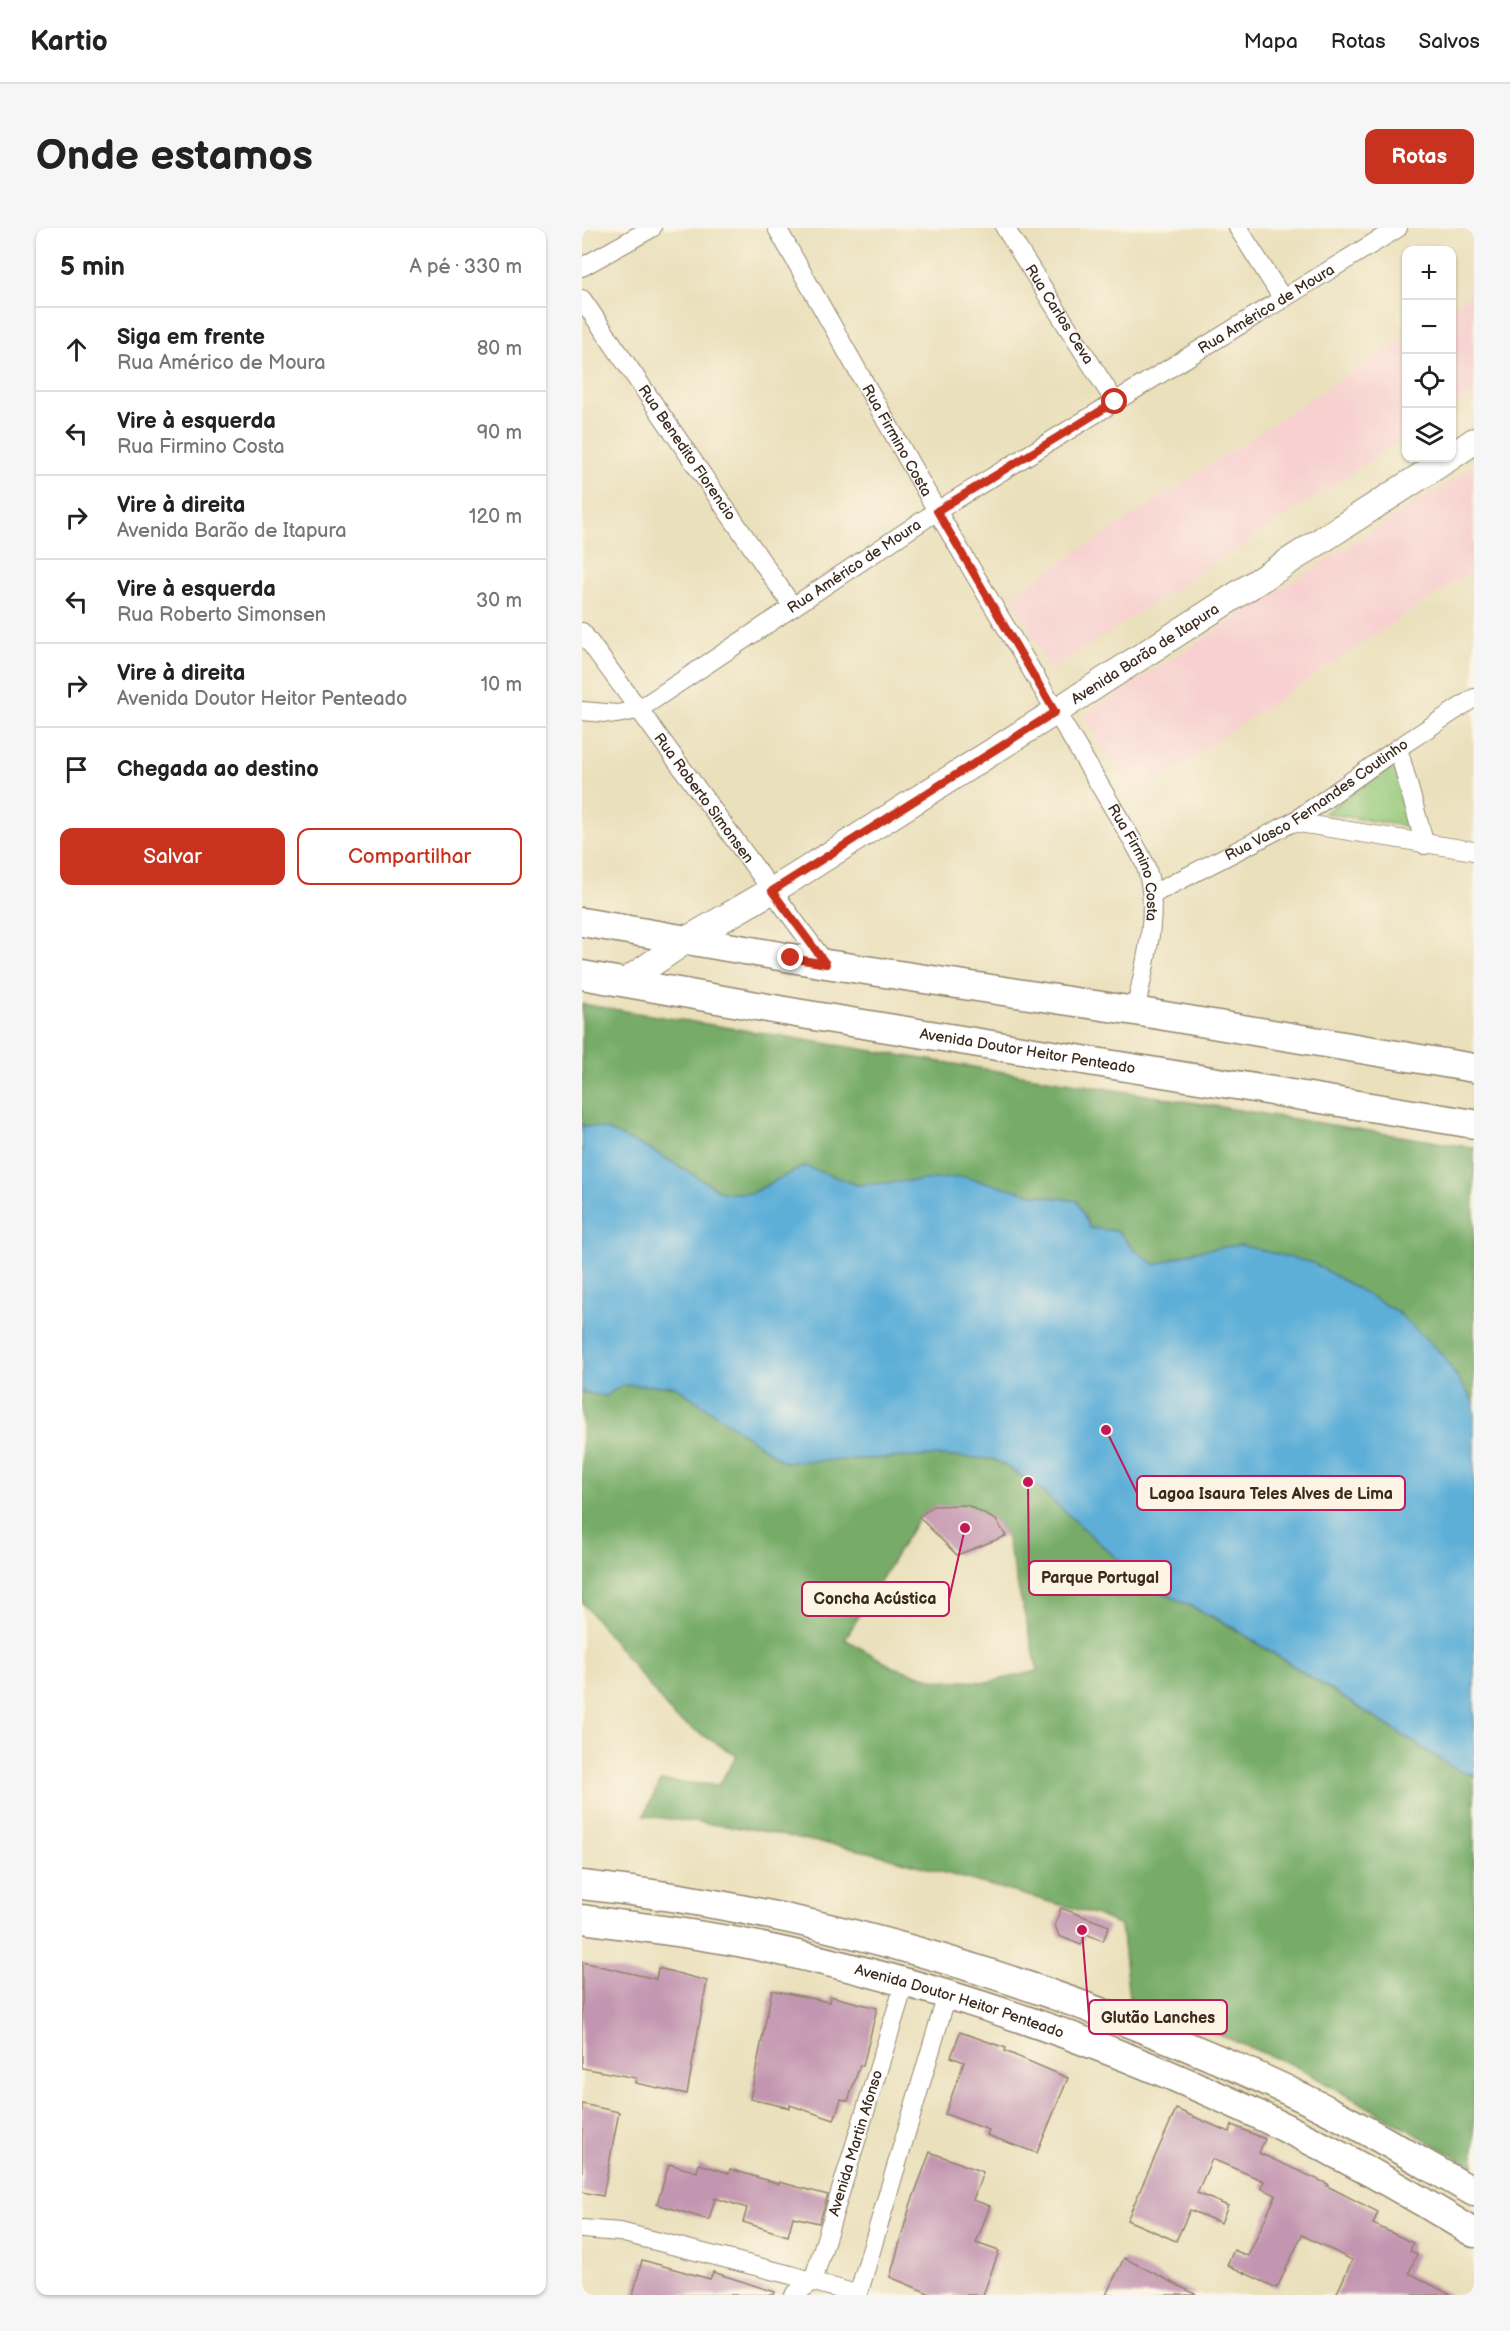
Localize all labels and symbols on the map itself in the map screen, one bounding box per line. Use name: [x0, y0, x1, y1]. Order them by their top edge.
street label: Rua Américo de Moura: [1195, 260, 1338, 358]
street label: Rua Carlos Ceva: [1021, 261, 1098, 368]
street label: Rua Benedito Florencio: [634, 381, 740, 524]
street label: Rua Firmino Costa: [858, 381, 936, 500]
route start: [1101, 388, 1127, 414]
street label: Rua Américo de Moura: [784, 515, 924, 618]
street label: Avenida Barão de Itapura: [1067, 599, 1223, 709]
street label: Rua Roberto Simonsen: [650, 729, 758, 867]
street label: Rua Vasco Fernandes Coutinho: [1222, 735, 1412, 865]
street label: Rua Firmino Costa: [1103, 800, 1161, 922]
route end: [777, 944, 803, 970]
street label: Avenida Doutor Heitor Penteado: [918, 1024, 1137, 1078]
callout: Lagoa Isaura Teles Alves de Lima: [1137, 1476, 1405, 1510]
text: Lagoa Isaura Teles Alves de Lima: [1149, 1485, 1393, 1504]
callout: Parque Portugal: [1029, 1561, 1171, 1595]
text: Parque Portugal: [1041, 1569, 1159, 1588]
callout: Concha Acústica: [802, 1582, 949, 1616]
text: Concha Acústica: [814, 1590, 936, 1609]
street label: Avenida Doutor Heitor Penteado: [853, 1960, 1067, 2042]
callout: Glutão Lanches: [1089, 2000, 1227, 2034]
text: Glutão Lanches: [1101, 2009, 1215, 2028]
street label: Avenida Martin Afonso: [824, 2068, 887, 2218]

